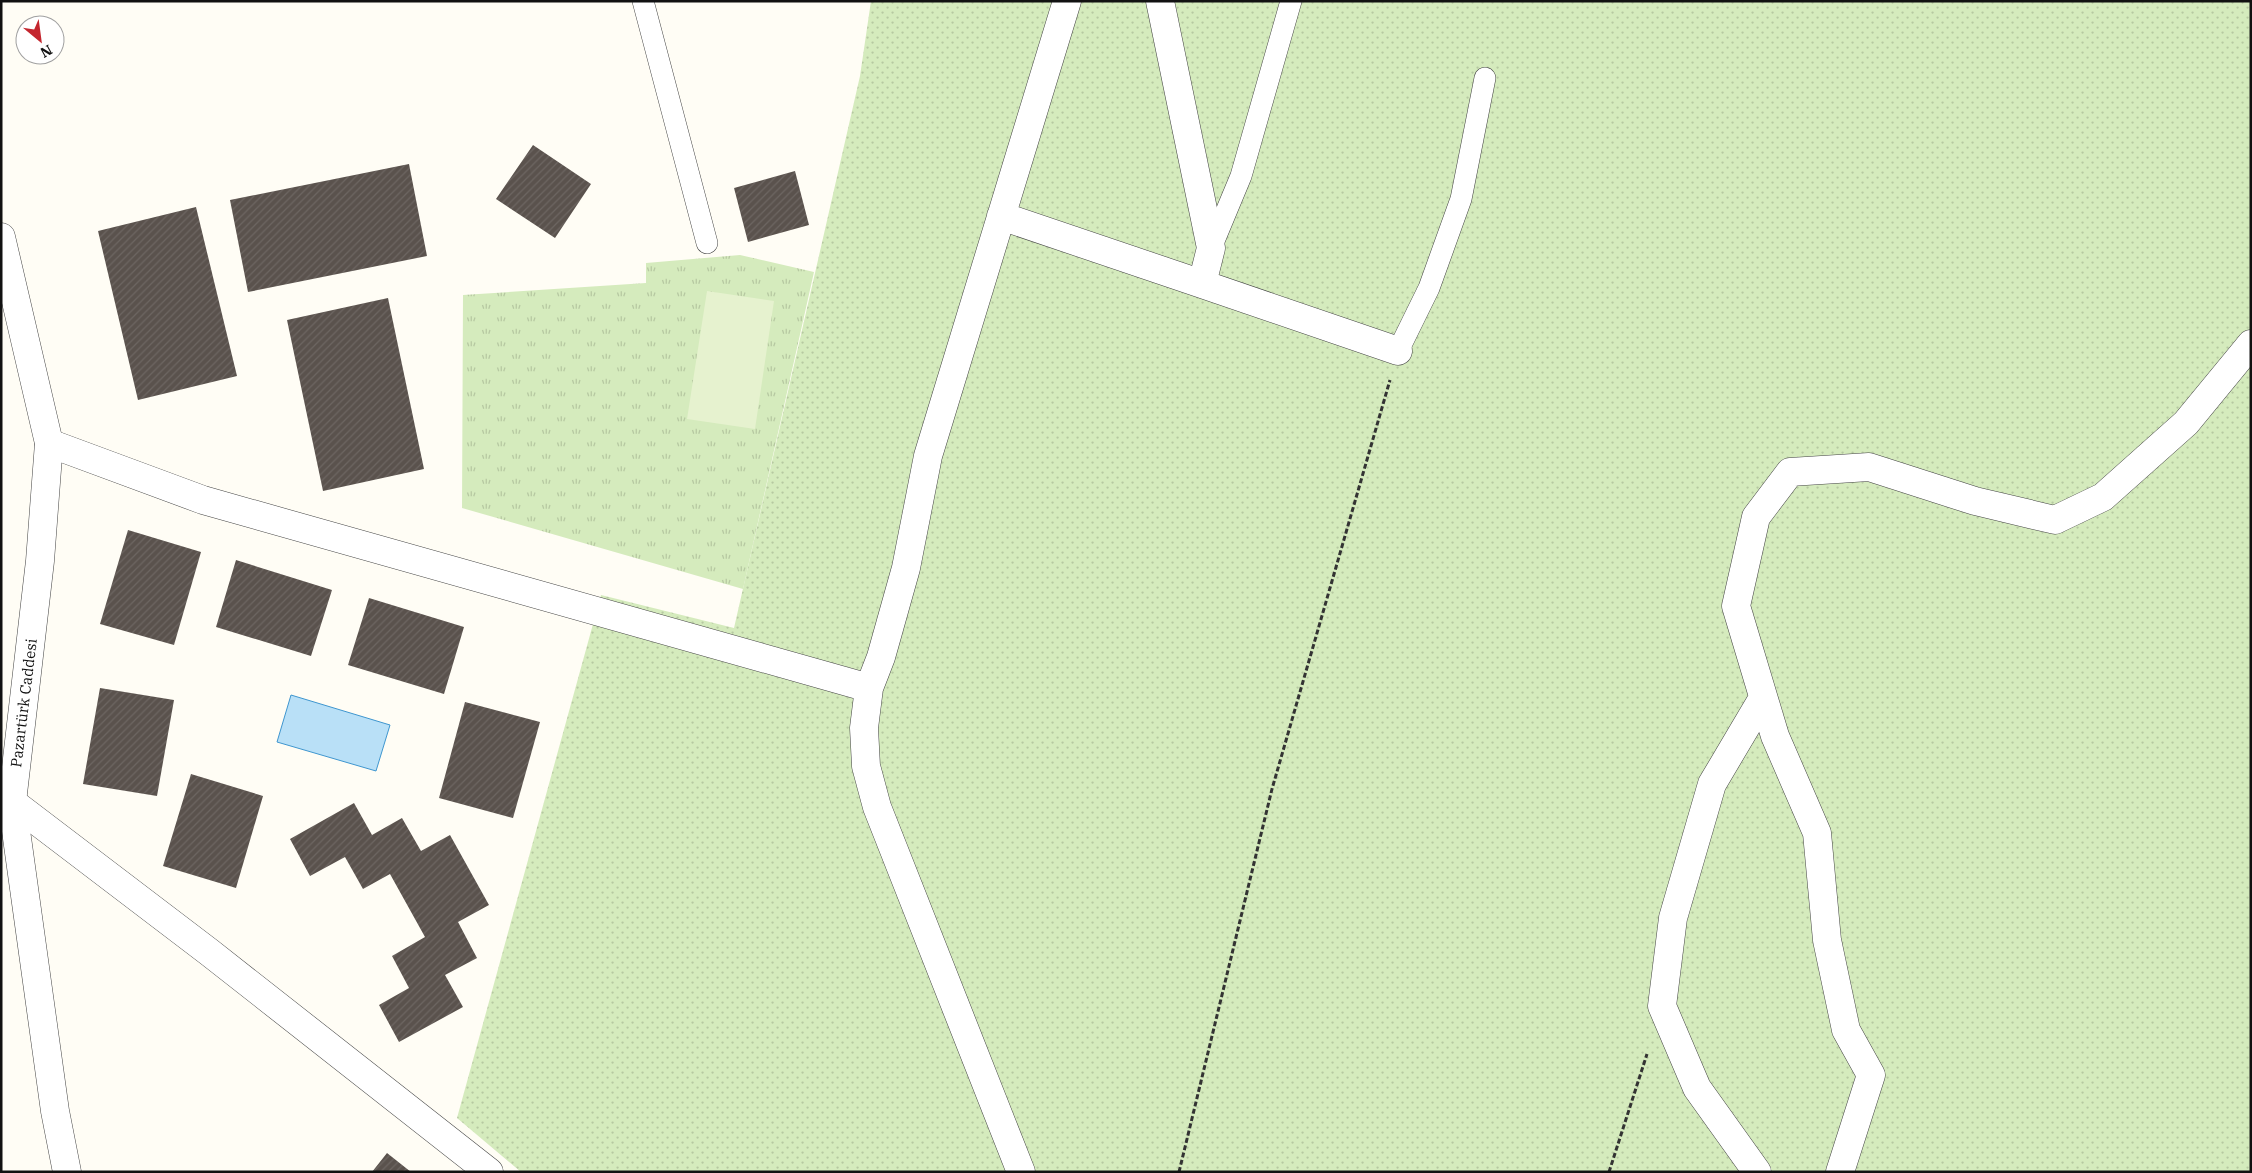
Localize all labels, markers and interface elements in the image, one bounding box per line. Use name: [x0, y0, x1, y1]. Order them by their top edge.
north arrow: [15, 15, 65, 65]
text: N: [37, 41, 56, 62]
street label: Pazartürk Caddesi: [6, 637, 41, 768]

